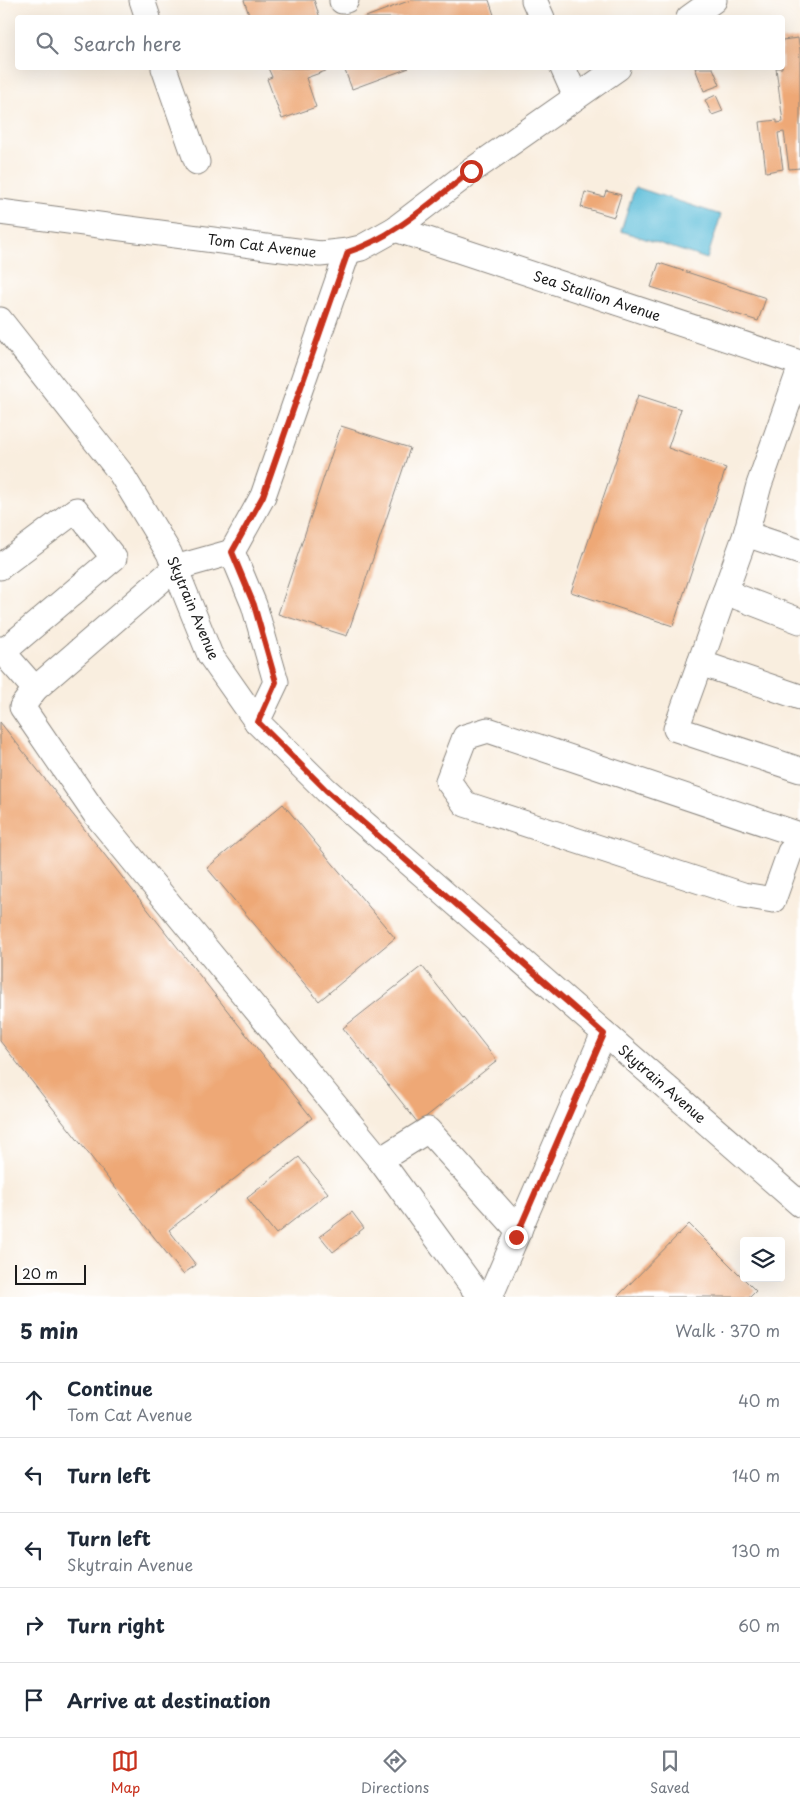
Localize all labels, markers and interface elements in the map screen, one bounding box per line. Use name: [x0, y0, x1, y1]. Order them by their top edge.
search box: [15, 15, 785, 70]
icon: search: [33, 29, 61, 57]
text: Search here: [73, 29, 182, 57]
route start: [460, 160, 483, 183]
street label: Tom Cat Avenue: [206, 228, 318, 263]
street label: Sea Stallion Avenue: [531, 265, 664, 326]
street label: Skytrain Avenue: [162, 553, 225, 663]
street label: Skytrain Avenue: [614, 1040, 711, 1128]
route end: [505, 1226, 528, 1249]
map controls: [740, 1237, 785, 1282]
button: layers: [740, 1237, 785, 1282]
scale bar: [15, 1262, 86, 1285]
text: 20 m: [22, 1263, 58, 1284]
text: 5 min: [20, 1314, 78, 1346]
text: Walk · 370 m: [675, 1318, 780, 1342]
text: Continue: [67, 1374, 153, 1402]
icon: ahead: [20, 1386, 48, 1414]
text: 40 m: [738, 1388, 780, 1412]
text: Tom Cat Avenue: [67, 1402, 192, 1426]
icon: left: [20, 1461, 48, 1489]
text: Turn left: [67, 1461, 151, 1489]
text: 140 m: [732, 1463, 780, 1487]
text: Turn left: [67, 1524, 151, 1552]
icon: left: [20, 1536, 48, 1564]
text: 130 m: [732, 1538, 780, 1562]
text: Skytrain Avenue: [67, 1552, 193, 1576]
icon: right: [20, 1611, 48, 1639]
text: Turn right: [67, 1611, 165, 1639]
text: 60 m: [738, 1613, 780, 1637]
icon: arrive: [20, 1686, 48, 1714]
text: Arrive at destination: [67, 1686, 271, 1714]
tab: Map: [110, 1747, 140, 1798]
tab: Directions: [361, 1747, 429, 1798]
tab: Saved: [650, 1747, 690, 1798]

